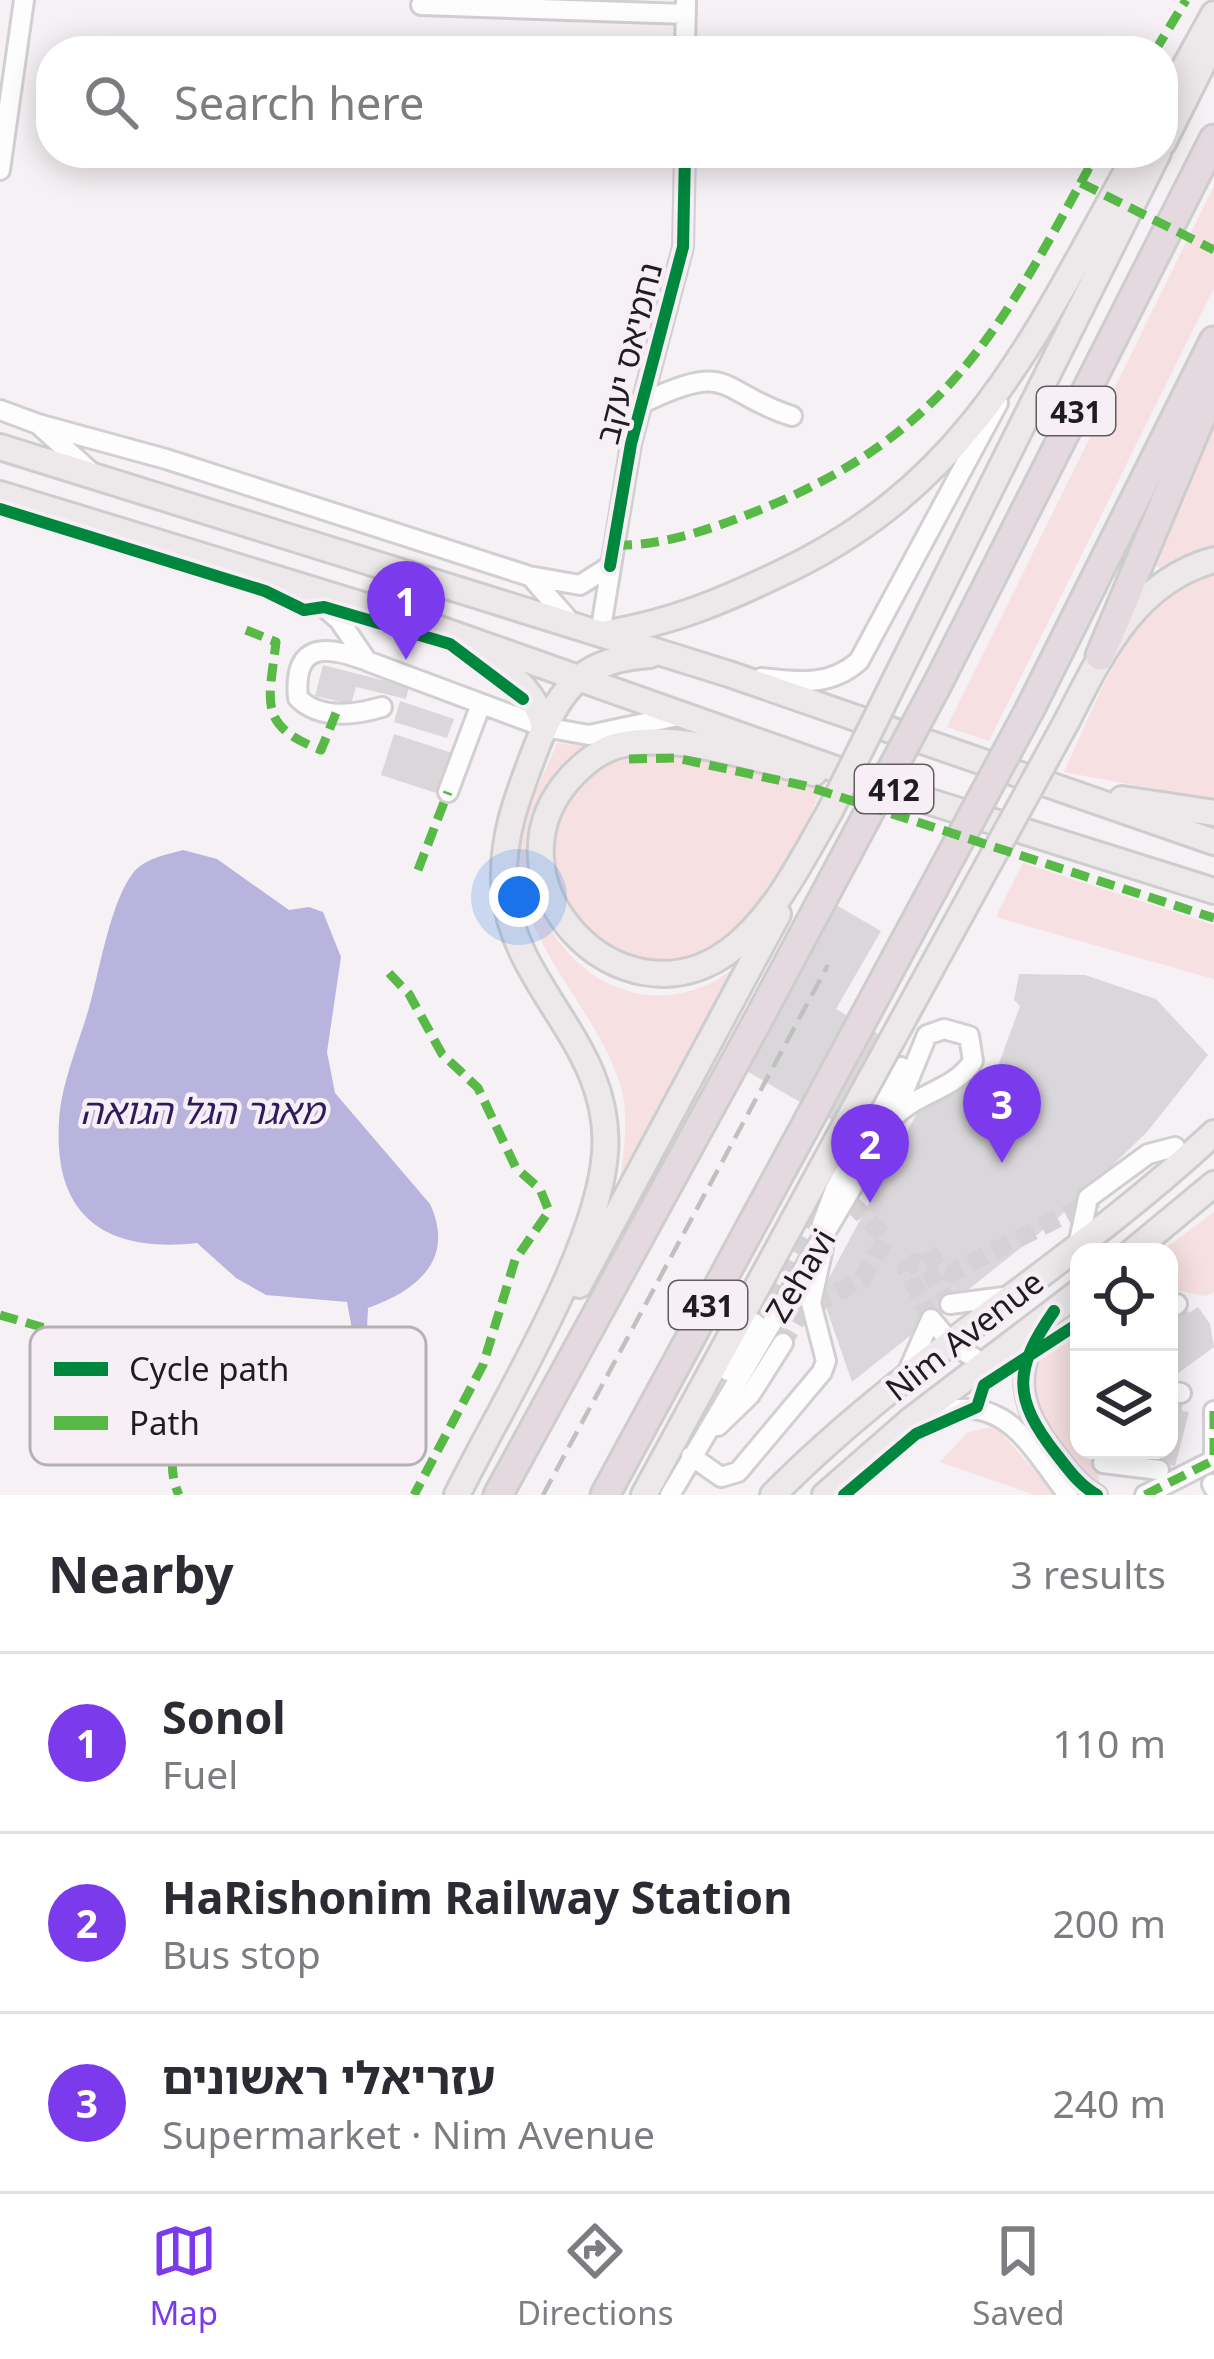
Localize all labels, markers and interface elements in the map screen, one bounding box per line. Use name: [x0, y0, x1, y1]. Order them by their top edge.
search box: [36, 36, 1178, 168]
icon: search: [78, 69, 144, 135]
text: Search here: [174, 72, 424, 133]
street label: נחמיאס יעקב: [584, 258, 672, 448]
road number: 431: [1037, 387, 1115, 435]
pin: 1: [367, 561, 445, 660]
road number: 412: [855, 765, 933, 813]
your location: [489, 867, 549, 927]
pin: 3: [963, 1064, 1041, 1163]
water label: מאגר הגל הגואה: [80, 1086, 327, 1135]
pin: 2: [831, 1104, 909, 1203]
street label: Zehavi: [755, 1220, 845, 1330]
map controls: [1070, 1243, 1178, 1459]
button: locate: [1070, 1243, 1178, 1351]
street label: Nim Avenue: [876, 1259, 1052, 1411]
road number: 431: [669, 1281, 747, 1329]
legend: [30, 1327, 426, 1465]
text: Cycle path: [129, 1346, 289, 1391]
button: layers: [1070, 1351, 1178, 1459]
text: Path: [129, 1400, 200, 1445]
text: Nearby: [48, 1538, 234, 1608]
text: 3 results: [1011, 1547, 1166, 1600]
text: Sonol: [162, 1686, 286, 1747]
text: 1: [76, 1716, 98, 1769]
text: 110 m: [1052, 1716, 1166, 1769]
text: Fuel: [162, 1747, 238, 1800]
text: HaRishonim Railway Station: [162, 1866, 792, 1927]
text: 2: [76, 1896, 98, 1949]
text: 200 m: [1052, 1896, 1166, 1949]
text: Bus stop: [162, 1927, 321, 1980]
text: עזריאלי ראשונים: [162, 2046, 495, 2107]
text: 3: [76, 2076, 98, 2129]
text: 240 m: [1052, 2076, 1166, 2129]
text: Supermarket · Nim Avenue: [162, 2107, 655, 2160]
tab: Map: [149, 2218, 218, 2335]
tab: Directions: [517, 2218, 674, 2335]
tab: Saved: [972, 2218, 1065, 2335]

